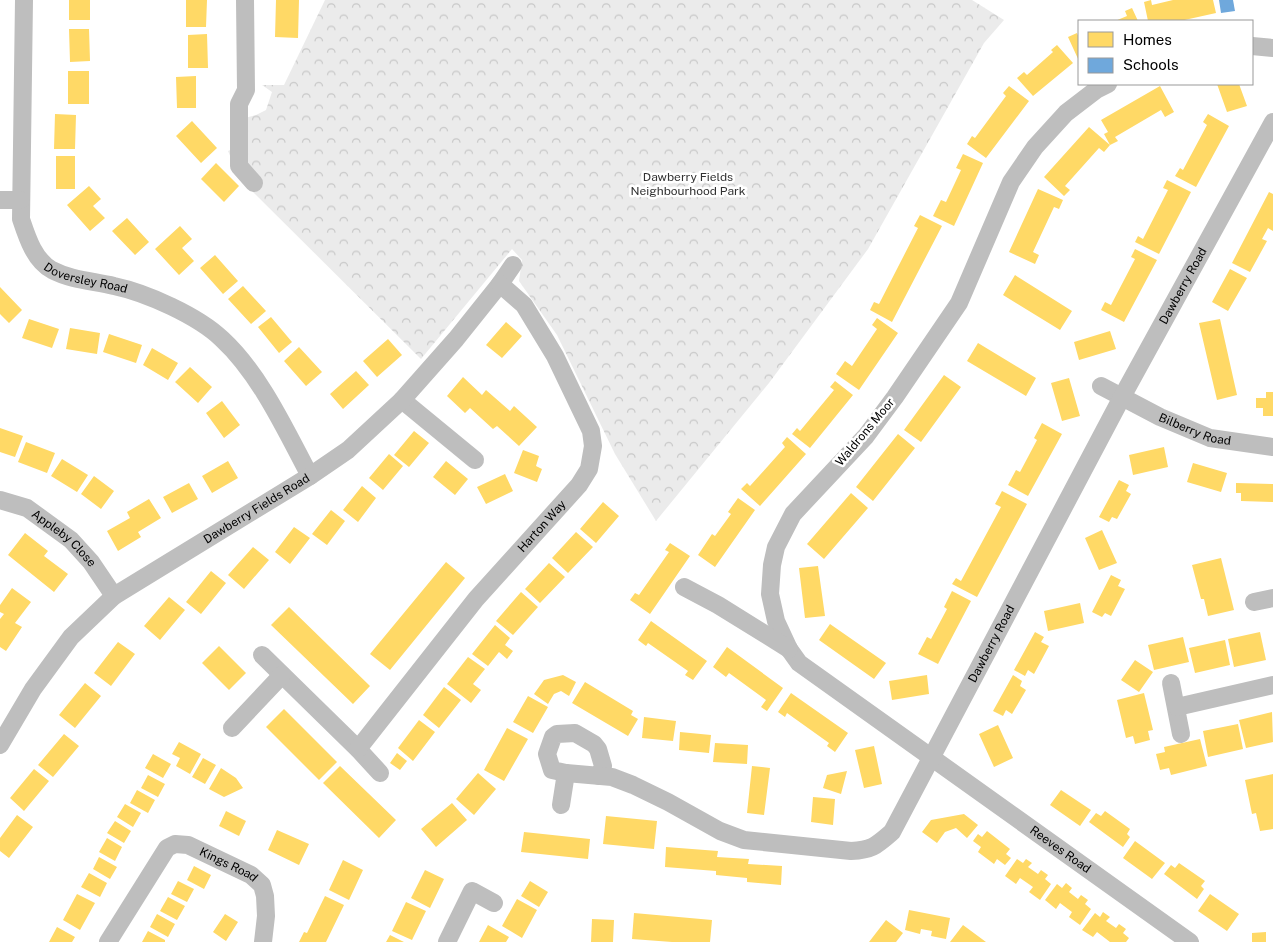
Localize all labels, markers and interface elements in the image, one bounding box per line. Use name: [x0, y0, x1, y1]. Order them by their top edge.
legend: [1078, 20, 1253, 85]
text: Homes: [1123, 31, 1172, 48]
text: Schools: [1123, 56, 1179, 73]
park label: Dawberry Fields Neighbourhood Park: [631, 170, 746, 198]
street label: Dawberry Road: [1156, 245, 1210, 327]
street label: Doversley Road: [41, 260, 129, 296]
street label: Waldrons Moor: [833, 395, 898, 469]
street label: Bilberry Road: [1157, 410, 1232, 448]
street label: Dawberry Fields Road: [201, 471, 312, 546]
street label: Harton Way: [515, 497, 569, 555]
street label: Appleby Close: [29, 507, 99, 569]
street label: Dawberry Road: [965, 603, 1018, 685]
street label: Reeves Road: [1027, 823, 1094, 876]
street label: Kings Road: [197, 845, 261, 885]

